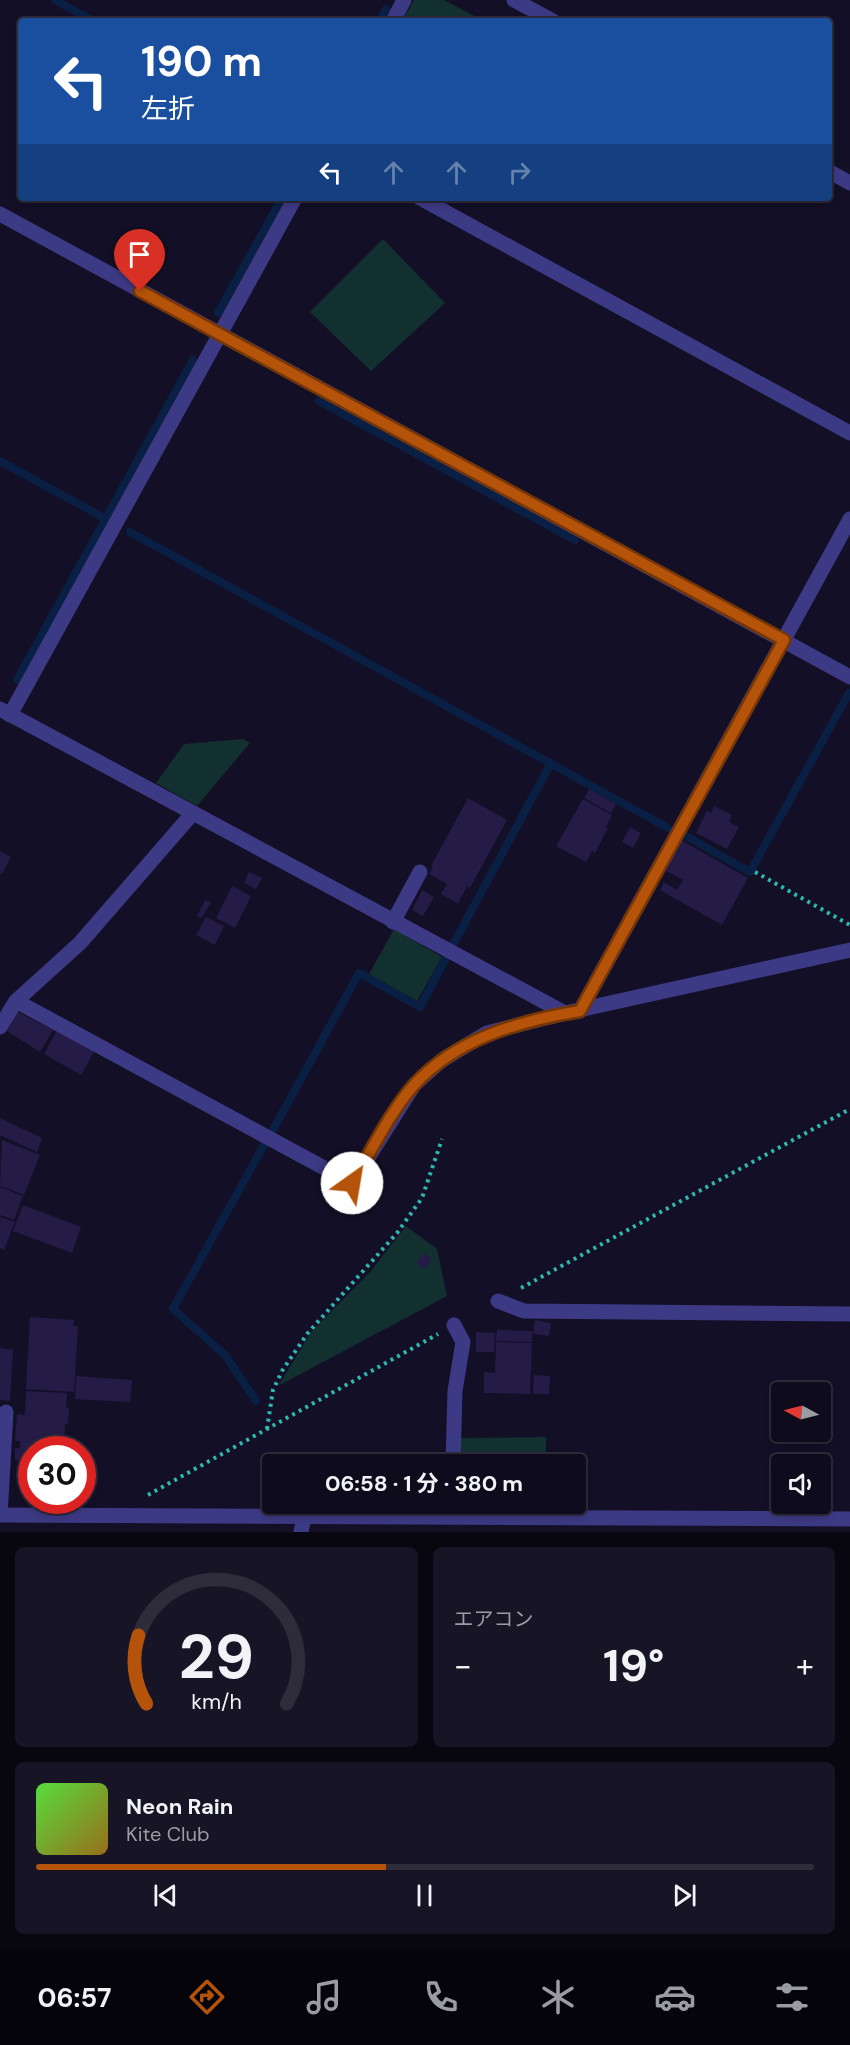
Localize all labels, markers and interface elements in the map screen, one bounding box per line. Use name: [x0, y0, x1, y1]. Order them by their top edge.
text: 190 m: [141, 34, 262, 89]
icon: left: [42, 42, 120, 120]
text: 左折: [141, 91, 195, 126]
icon: left: [314, 156, 347, 189]
icon: ahead: [377, 156, 410, 189]
icon: ahead: [440, 156, 473, 189]
icon: right: [503, 156, 536, 189]
pin: [114, 229, 165, 291]
icon: arrive: [123, 238, 156, 271]
position arrow: [320, 1151, 384, 1215]
north arrow: [771, 1382, 831, 1442]
map controls: [771, 1382, 831, 1514]
speed limit sign: 30: [18, 1436, 96, 1514]
button: sound: [771, 1454, 831, 1514]
text: 06:58 · 1 分 · 380 m: [325, 1469, 523, 1498]
text: エアコン: [454, 1606, 534, 1632]
text: 29: [179, 1616, 254, 1697]
text: 19°: [603, 1636, 664, 1695]
text: −: [454, 1644, 472, 1687]
text: +: [796, 1644, 814, 1687]
text: km/h: [191, 1688, 242, 1716]
text: Neon Rain: [126, 1792, 233, 1821]
text: Kite Club: [126, 1821, 210, 1847]
icon: previous: [149, 1879, 182, 1912]
icon: pause: [408, 1879, 441, 1912]
icon: next: [668, 1879, 701, 1912]
icon: directions: [186, 1976, 228, 2018]
icon: music: [303, 1976, 345, 2018]
icon: phone: [420, 1976, 462, 2018]
icon: climate: [537, 1976, 579, 2018]
icon: car: [654, 1976, 696, 2018]
icon: filters: [771, 1976, 813, 2018]
text: 06:57: [37, 1980, 112, 2015]

